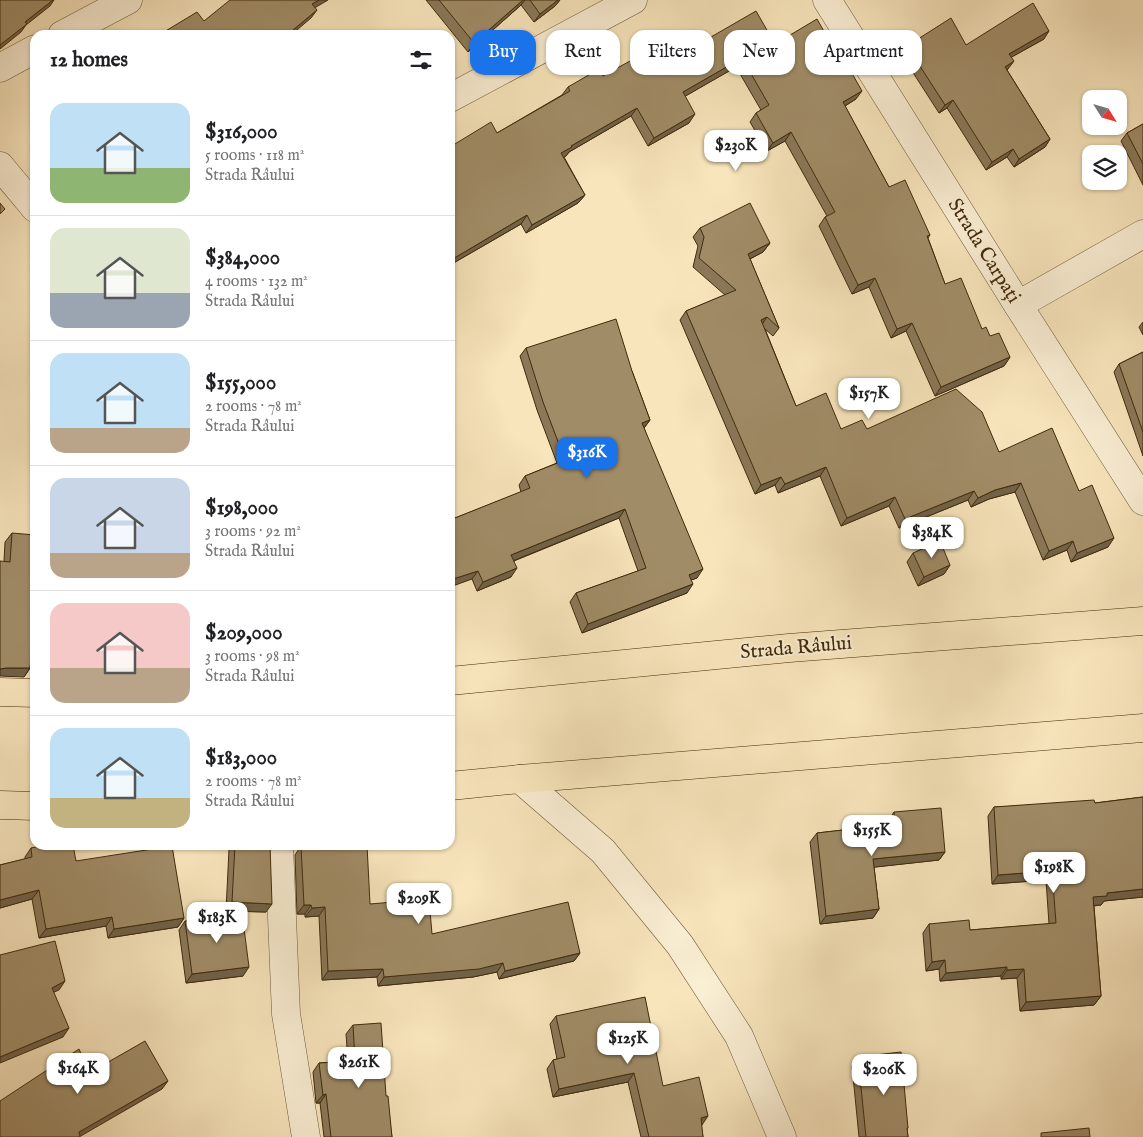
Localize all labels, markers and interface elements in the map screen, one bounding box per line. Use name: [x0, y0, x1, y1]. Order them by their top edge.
chip: Buy: [470, 30, 536, 75]
chip: Rent: [546, 30, 620, 75]
chip: Filters: [630, 30, 714, 75]
chip: New: [724, 30, 795, 75]
chip: Apartment: [805, 30, 922, 75]
icon: filters: [407, 46, 435, 74]
text: 12 homes: [50, 47, 128, 74]
north arrow: [1082, 90, 1128, 135]
map controls: [1082, 90, 1127, 190]
text: $316,000: [205, 119, 278, 146]
icon: home: [90, 123, 150, 183]
pin: $230K: [701, 130, 771, 172]
text: $230K: [715, 136, 757, 156]
button: layers: [1082, 145, 1127, 190]
text: 5 rooms · 118 m²: [205, 146, 304, 166]
text: Strada Râului: [205, 166, 295, 186]
street label: Strada Carpați: [942, 194, 1026, 308]
text: $384,000: [205, 245, 280, 272]
icon: home: [90, 248, 150, 308]
text: 4 rooms · 132 m²: [205, 272, 308, 292]
text: Strada Râului: [205, 292, 295, 312]
text: $155,000: [205, 370, 276, 397]
icon: home: [90, 373, 150, 433]
pin: $157K: [834, 378, 904, 420]
text: $157K: [849, 384, 889, 404]
text: 2 rooms · 78 m²: [205, 397, 302, 417]
text: Strada Râului: [205, 417, 295, 437]
pin: $316K: [552, 436, 622, 479]
text: $316K: [567, 443, 607, 463]
text: $198,000: [205, 495, 278, 522]
icon: home: [90, 498, 150, 558]
pin: $384K: [897, 516, 967, 559]
text: 3 rooms · 92 m²: [205, 522, 301, 542]
text: $384K: [912, 523, 952, 543]
text: Strada Râului: [205, 542, 295, 562]
text: $209,000: [205, 620, 283, 647]
icon: home: [90, 623, 150, 683]
street label: Strada Râului: [739, 631, 853, 665]
text: 3 rooms · 98 m²: [205, 647, 300, 667]
text: Strada Râului: [205, 667, 295, 687]
text: $183,000: [205, 745, 277, 772]
icon: home: [90, 748, 150, 808]
text: 2 rooms · 78 m²: [205, 772, 302, 792]
text: Strada Râului: [205, 792, 295, 812]
pin: $155K: [837, 814, 907, 857]
text: $155K: [853, 821, 891, 841]
pin: $198K: [1019, 852, 1089, 894]
text: $198K: [1034, 858, 1074, 878]
pin: $209K: [384, 882, 454, 925]
text: $209K: [398, 889, 440, 909]
pin: $183K: [182, 902, 252, 944]
text: $183K: [198, 908, 236, 928]
pin: $125K: [593, 1022, 663, 1065]
text: $125K: [608, 1029, 648, 1049]
pin: $261K: [324, 1046, 394, 1089]
pin: $164K: [43, 1052, 113, 1095]
text: $261K: [339, 1053, 379, 1073]
pin: $206K: [849, 1054, 919, 1096]
text: $164K: [58, 1059, 98, 1079]
text: $206K: [863, 1060, 905, 1080]

